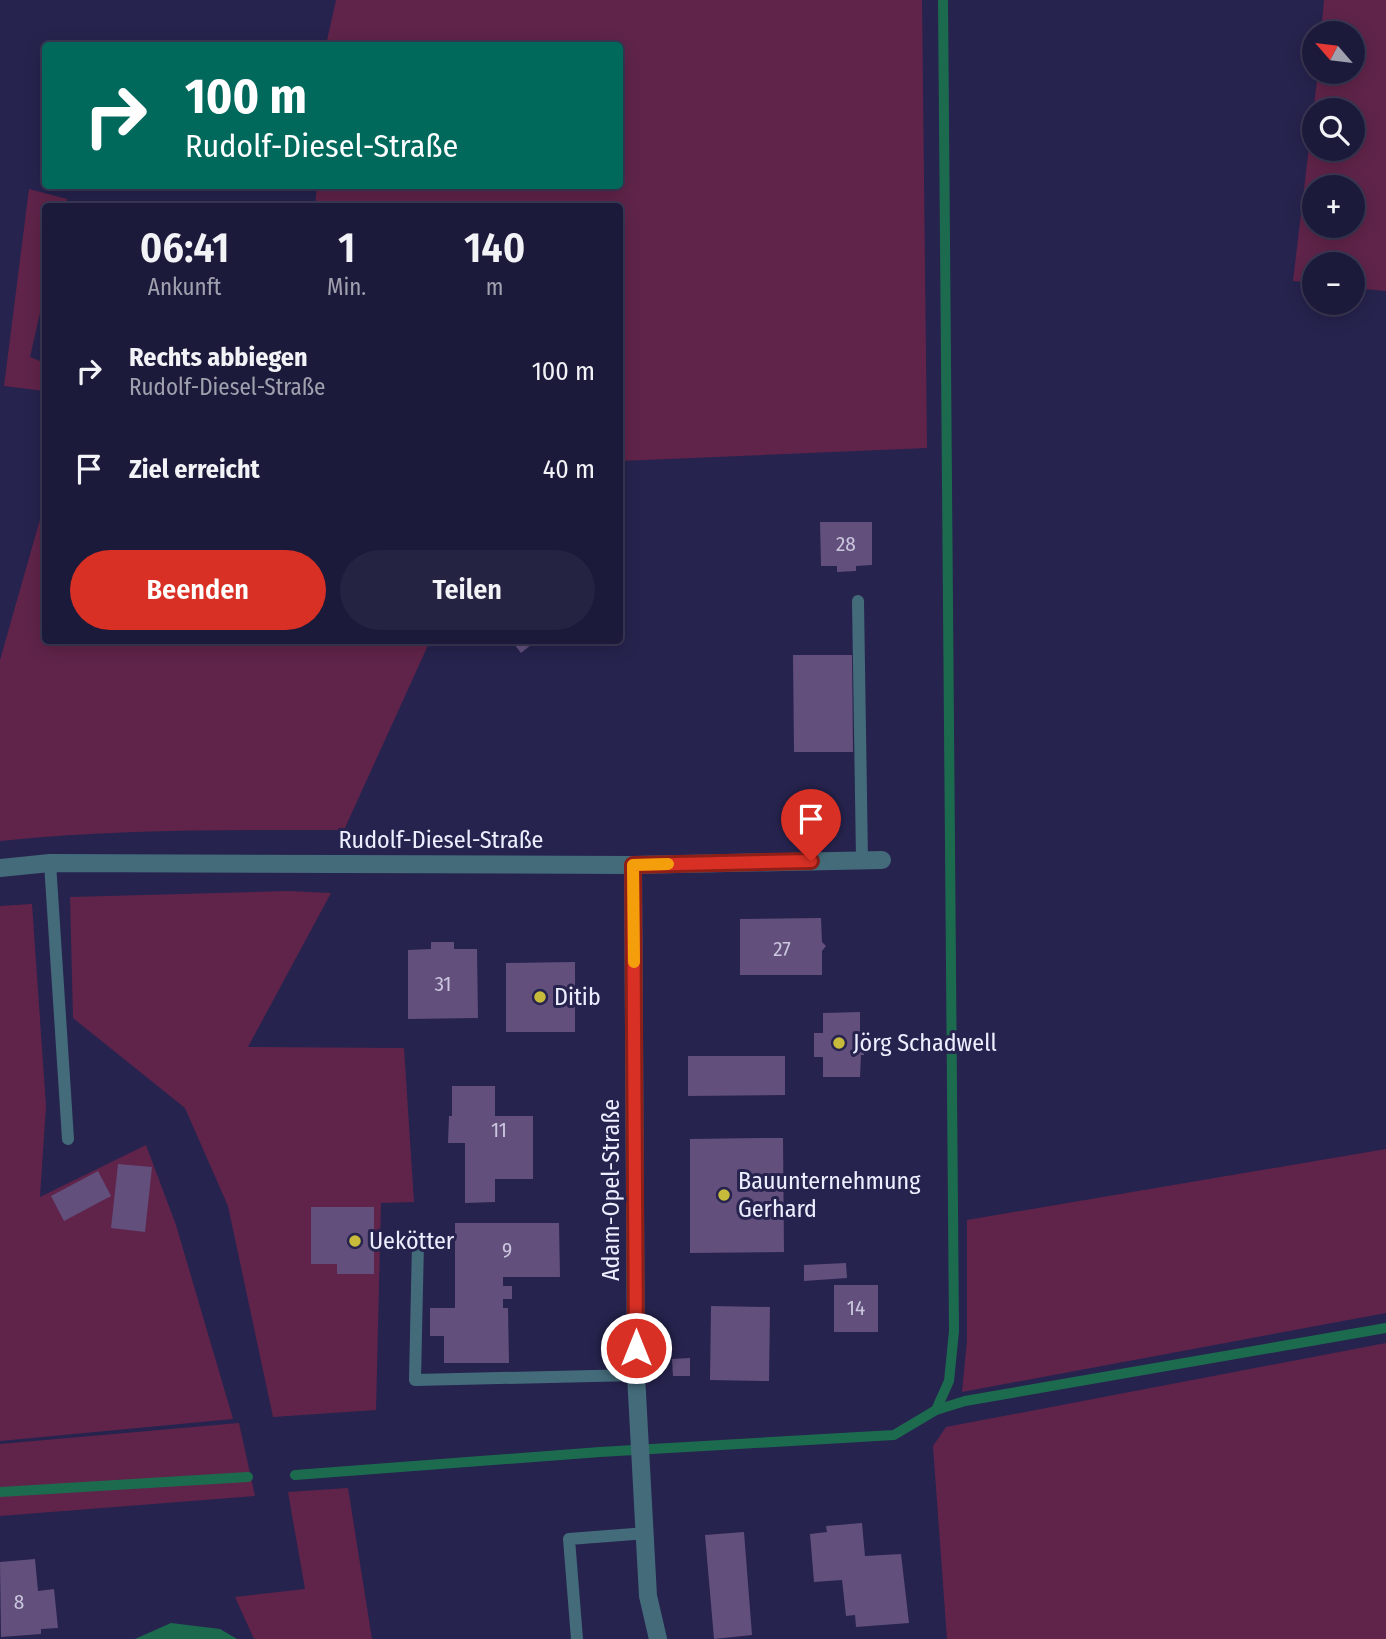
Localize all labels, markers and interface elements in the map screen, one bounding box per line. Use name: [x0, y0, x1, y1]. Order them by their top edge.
north arrow: [1302, 21, 1365, 84]
map controls: [1302, 21, 1365, 315]
text: 100 m: [185, 67, 307, 126]
icon: right: [70, 70, 161, 161]
button: search: [1302, 98, 1365, 161]
text: Rudolf-Diesel-Straße: [185, 127, 458, 165]
button: +: [1302, 175, 1365, 238]
text: 06:41: [140, 223, 229, 273]
text: 1: [338, 223, 355, 273]
text: 140: [464, 223, 525, 273]
button: −: [1302, 252, 1365, 315]
text: Ankunft: [148, 273, 221, 301]
text: Min.: [327, 273, 366, 301]
text: m: [486, 273, 503, 301]
text: Rechts abbiegen: [129, 342, 308, 373]
icon: right: [70, 352, 108, 390]
text: 100 m: [532, 356, 595, 387]
text: Rudolf-Diesel-Straße: [129, 373, 325, 401]
icon: arrive: [70, 450, 108, 488]
text: Ziel erreicht: [129, 454, 260, 485]
text: 40 m: [543, 454, 595, 485]
house number: 28: [836, 531, 856, 557]
button: Beenden: [70, 550, 326, 630]
button: Teilen: [340, 550, 595, 630]
pin: [781, 789, 841, 861]
icon: arrive: [792, 800, 830, 838]
street label: Rudolf-Diesel-Straße: [339, 826, 543, 854]
house number: 27: [773, 936, 791, 962]
house number: 31: [434, 971, 452, 997]
place label: Ditib: [554, 983, 601, 1011]
marker: Ditib: [532, 989, 548, 1005]
place label: Jörg Schadwell: [853, 1029, 997, 1057]
marker: Jörg Schadwell: [831, 1035, 847, 1051]
street label: Adam-Opel-Straße: [597, 1099, 625, 1281]
house number: 11: [491, 1117, 507, 1143]
place label: Bauunternehmung Gerhard: [738, 1167, 921, 1223]
marker: Bauunternehmung Gerhard: [716, 1187, 732, 1203]
place label: Uekötter: [369, 1227, 455, 1255]
marker: Uekötter: [347, 1233, 363, 1249]
house number: 9: [502, 1237, 512, 1263]
house number: 14: [847, 1295, 865, 1321]
position arrow: [599, 1311, 673, 1385]
house number: 8: [14, 1589, 24, 1615]

